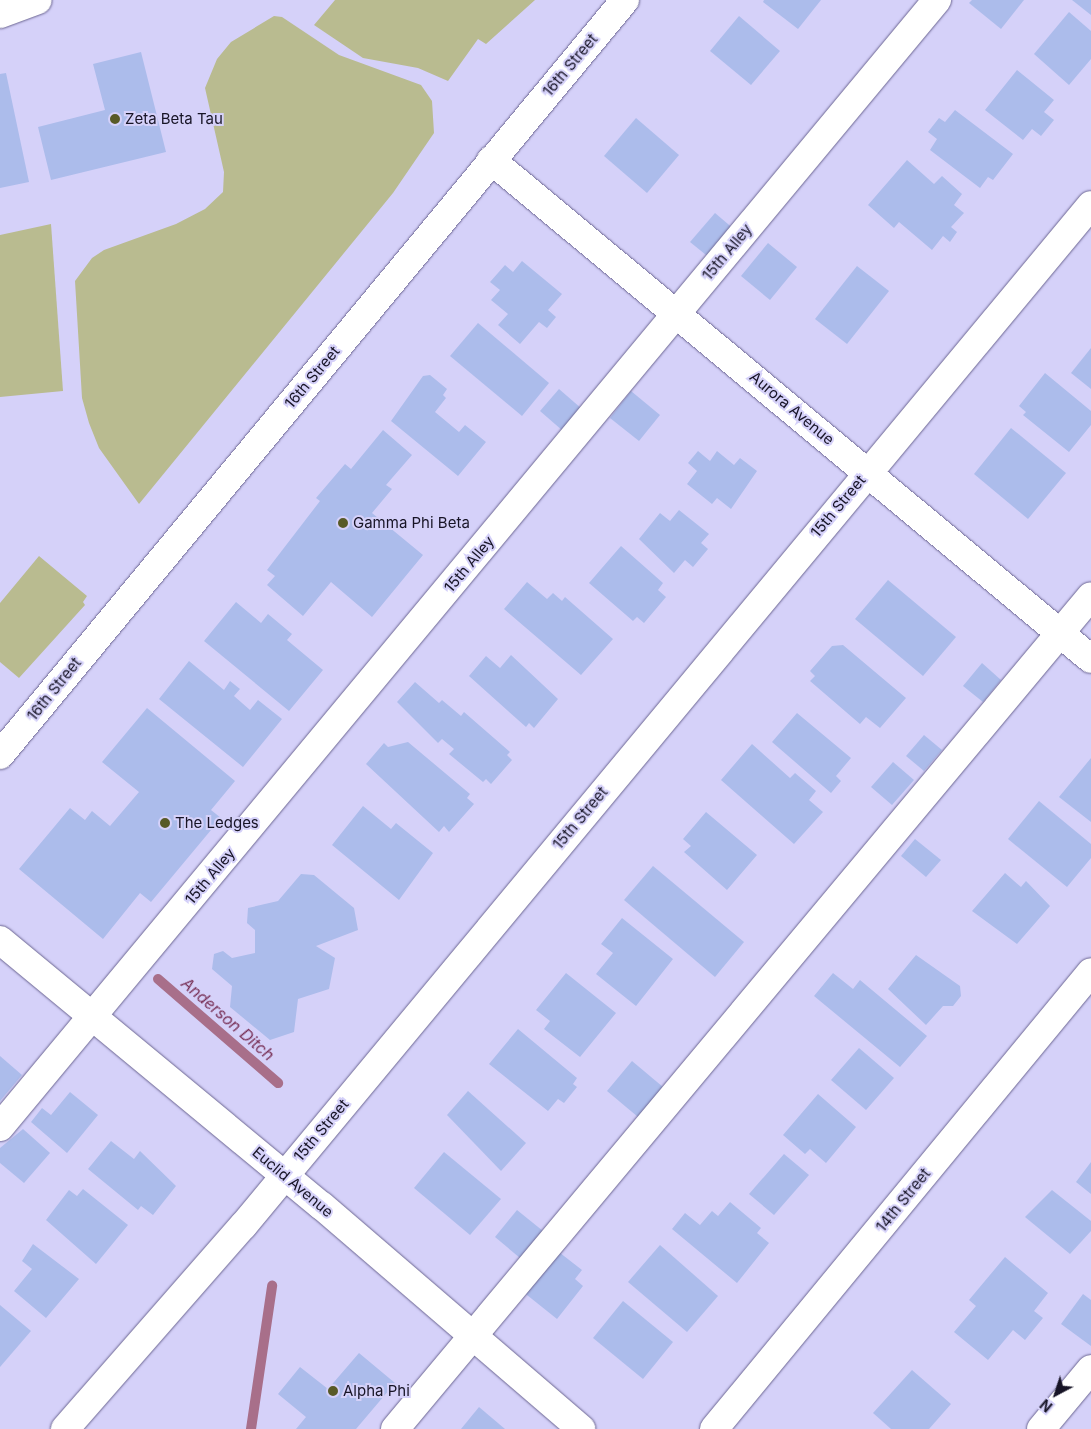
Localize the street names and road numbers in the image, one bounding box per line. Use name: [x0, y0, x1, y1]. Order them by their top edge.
street label: 16th Street: [539, 30, 601, 100]
street label: 15th Alley: [698, 220, 756, 284]
street label: 16th Street: [281, 342, 343, 412]
street label: Aurora Avenue: [746, 367, 838, 449]
street label: 15th Street: [807, 471, 869, 541]
street label: 15th Alley: [440, 532, 498, 596]
street label: 16th Street: [23, 654, 85, 724]
street label: 15th Street: [549, 783, 611, 853]
street label: 15th Alley: [181, 844, 239, 908]
street label: 15th Street: [290, 1095, 352, 1165]
street label: Euclid Avenue: [249, 1143, 337, 1221]
street label: 14th Street: [872, 1165, 934, 1235]

